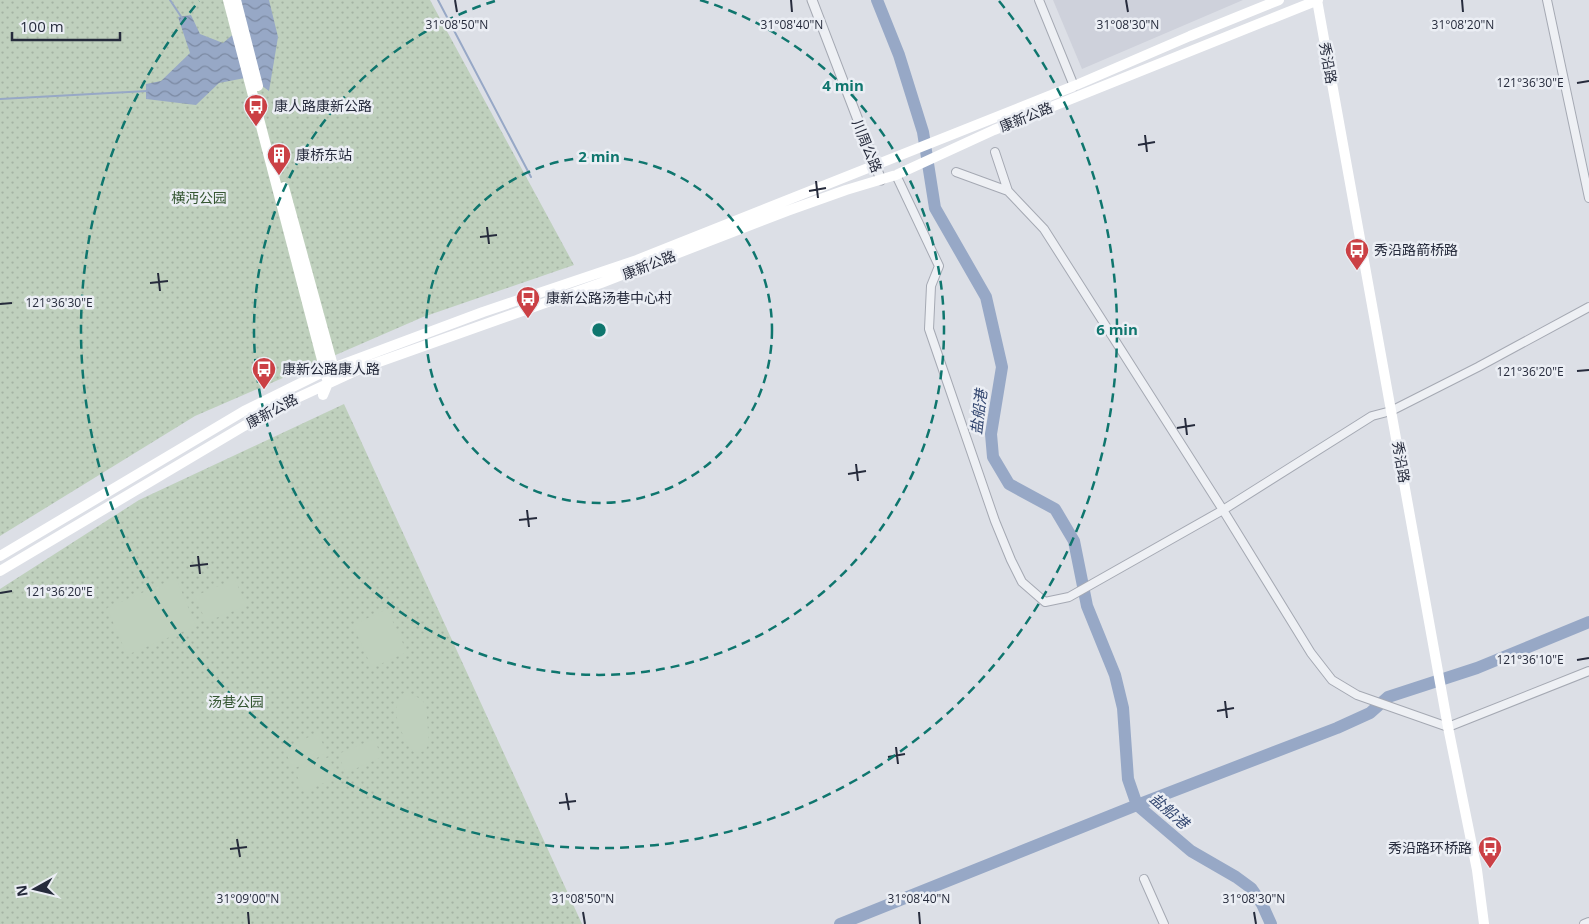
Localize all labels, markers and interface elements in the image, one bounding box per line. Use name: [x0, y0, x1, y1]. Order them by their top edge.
scale bar: [12, 10, 120, 42]
text: 100 m: [20, 16, 64, 36]
text: 31°08'50"N: [426, 16, 488, 33]
text: 31°08'40"N: [761, 16, 823, 33]
text: 31°08'30"N: [1097, 16, 1159, 33]
text: 31°08'20"N: [1432, 16, 1494, 33]
street label: 秀沿路: [1315, 41, 1341, 85]
text: 121°36'30"E: [1496, 74, 1564, 91]
text: 4 min: [822, 75, 864, 95]
bus stop icon: 康人路康新公路: [243, 93, 269, 127]
place label: 康人路康新公路: [274, 96, 372, 115]
street label: 康新公路: [996, 97, 1055, 136]
street label: 川周公路: [848, 116, 887, 175]
building icon: 康桥东站: [266, 142, 292, 176]
place label: 康桥东站: [296, 145, 352, 164]
text: 2 min: [578, 146, 620, 166]
park label: 横沔公园: [171, 188, 227, 207]
bus stop icon: 秀沿路箭桥路: [1344, 237, 1370, 271]
place label: 秀沿路箭桥路: [1374, 240, 1458, 259]
street label: 康新公路: [619, 246, 678, 283]
bus stop icon: 康新公路汤巷中心村: [515, 285, 541, 319]
place label: 康新公路汤巷中心村: [546, 288, 672, 307]
text: 121°36'30"E: [25, 294, 93, 311]
text: 6 min: [1096, 319, 1138, 339]
centre of rings: [590, 321, 608, 339]
bus stop icon: 康新公路康人路: [251, 356, 277, 390]
place label: 康新公路康人路: [282, 359, 380, 378]
text: 121°36'20"E: [1496, 363, 1564, 380]
water label: 盐船港: [965, 386, 991, 435]
street label: 康新公路: [243, 389, 301, 432]
street label: 秀沿路: [1388, 440, 1414, 484]
text: 121°36'20"E: [25, 583, 93, 600]
text: 121°36'10"E: [1496, 651, 1564, 668]
park label: 汤巷公园: [208, 692, 264, 711]
water label: 盐船港: [1146, 788, 1195, 834]
bus stop icon: 秀沿路环桥路: [1477, 835, 1503, 869]
place label: 秀沿路环桥路: [1388, 838, 1472, 857]
north arrow: [10, 864, 60, 914]
text: N: [11, 884, 32, 898]
text: 31°09'00"N: [217, 890, 279, 907]
text: 31°08'50"N: [552, 890, 614, 907]
text: 31°08'40"N: [888, 890, 950, 907]
text: 31°08'30"N: [1223, 890, 1285, 907]

